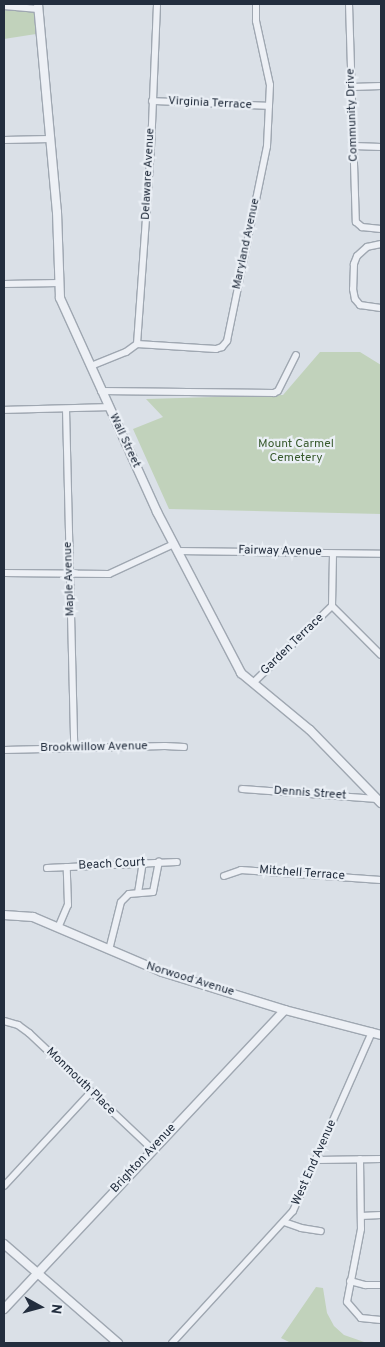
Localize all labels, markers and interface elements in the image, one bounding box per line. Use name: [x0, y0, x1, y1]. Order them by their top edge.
street label: Community Drive: [344, 68, 362, 162]
street label: Virginia Terrace: [167, 95, 253, 113]
street label: Delaware Avenue: [139, 127, 159, 221]
street label: Maryland Avenue: [230, 197, 264, 291]
street label: Wall Street: [105, 412, 143, 470]
park label: Mount Carmel Cemetery: [258, 438, 334, 466]
street label: Maple Avenue: [61, 541, 79, 617]
street label: Fairway Avenue: [238, 544, 322, 560]
street label: Garden Terrace: [258, 611, 328, 679]
street label: Brookwillow Avenue: [40, 740, 148, 756]
street label: Dennis Street: [273, 784, 347, 804]
street label: Beach Court: [78, 856, 146, 874]
street label: Mitchell Terrace: [259, 864, 345, 884]
street label: Norwood Avenue: [144, 960, 236, 1000]
street label: Monmouth Place: [42, 1045, 118, 1119]
street label: West End Avenue: [290, 1118, 340, 1208]
street label: Brighton Avenue: [108, 1121, 180, 1197]
north arrow: [15, 1282, 65, 1332]
text: N: [46, 1303, 64, 1315]

